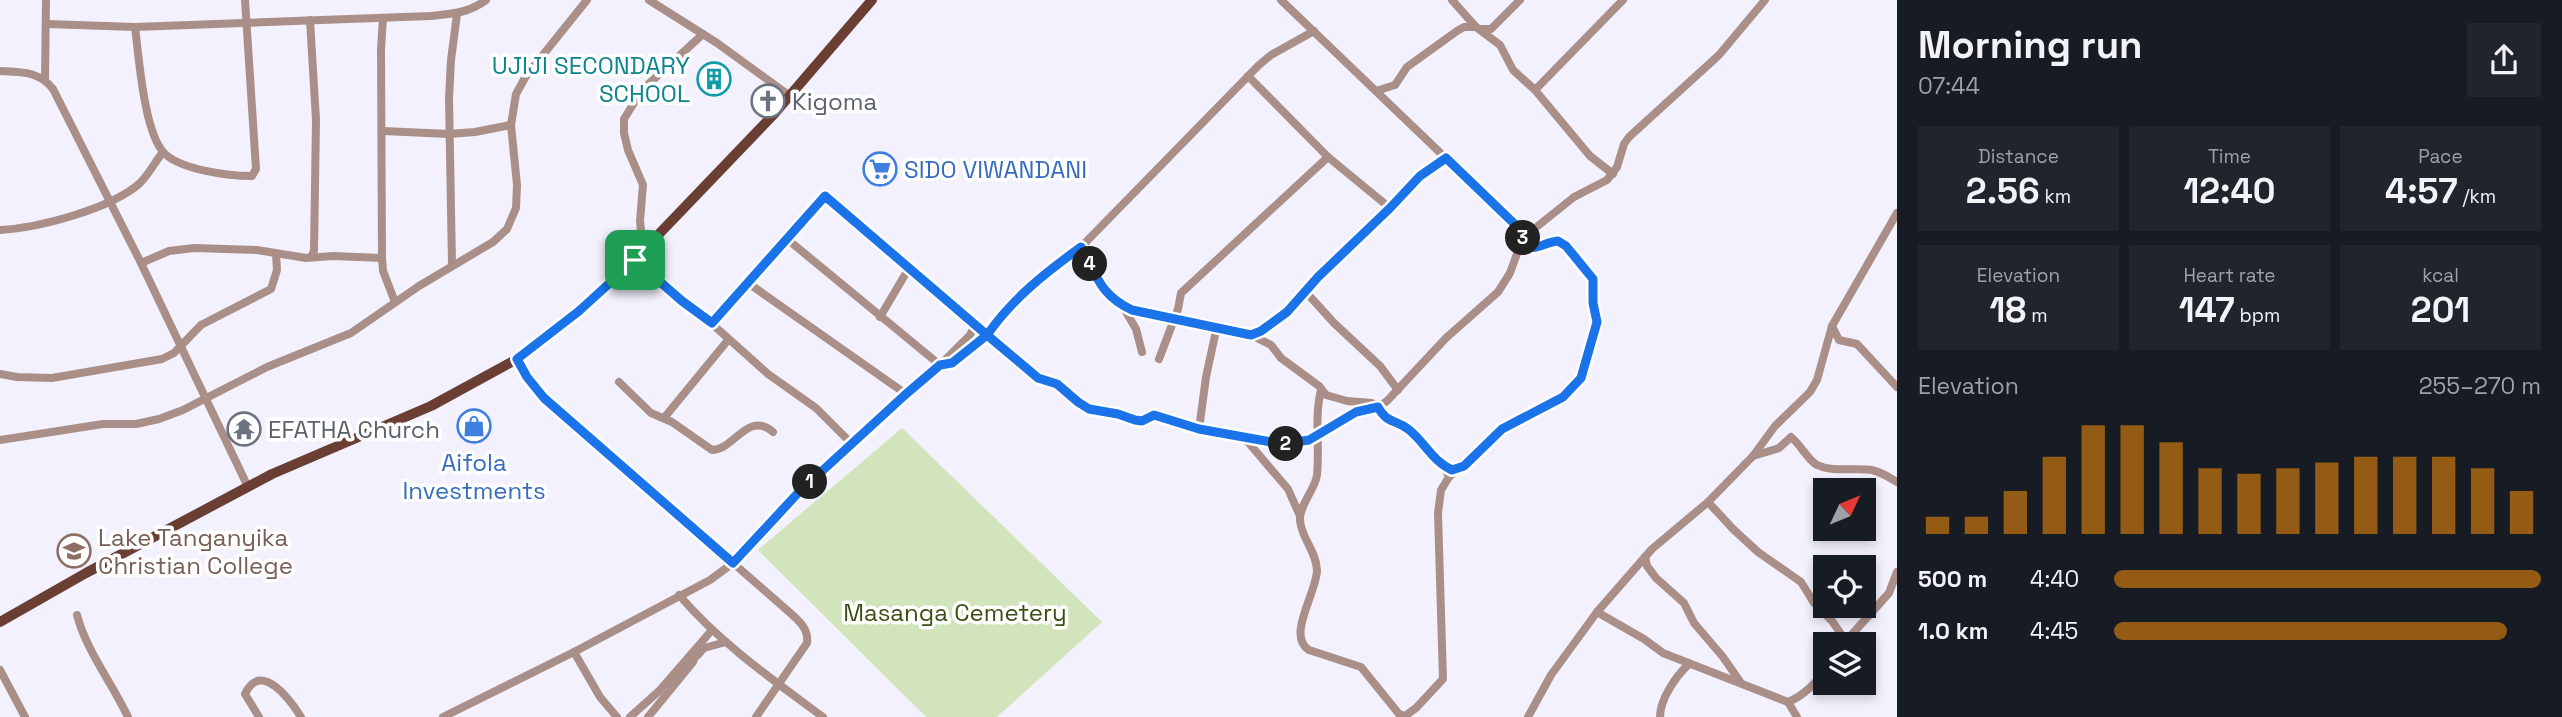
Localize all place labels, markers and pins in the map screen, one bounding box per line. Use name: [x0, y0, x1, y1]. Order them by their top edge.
place label: UJIJI SECONDARY SCHOOL: [492, 50, 690, 109]
building icon: UJIJI SECONDARY SCHOOL: [695, 60, 733, 98]
church icon: Kigoma: [749, 82, 787, 120]
place label: Kigoma: [792, 86, 877, 117]
supermarket icon: SIDO VIWANDANI: [861, 150, 899, 188]
place label: SIDO VIWANDANI: [904, 154, 1087, 185]
pin: 3: [1506, 220, 1540, 256]
pin: [605, 230, 665, 290]
pin: 4: [1072, 246, 1108, 282]
shop icon: Aifola Investments: [455, 407, 493, 445]
temple icon: EFATHA Church: [225, 410, 263, 448]
place label: EFATHA Church: [268, 414, 440, 445]
pin: 2: [1268, 426, 1304, 462]
place label: Aifola Investments: [402, 447, 546, 506]
pin: 1: [792, 464, 828, 500]
place label: Lake Tanganyika Christian College: [98, 522, 293, 581]
school or university icon: Lake Tanganyika Christian College: [55, 532, 93, 570]

